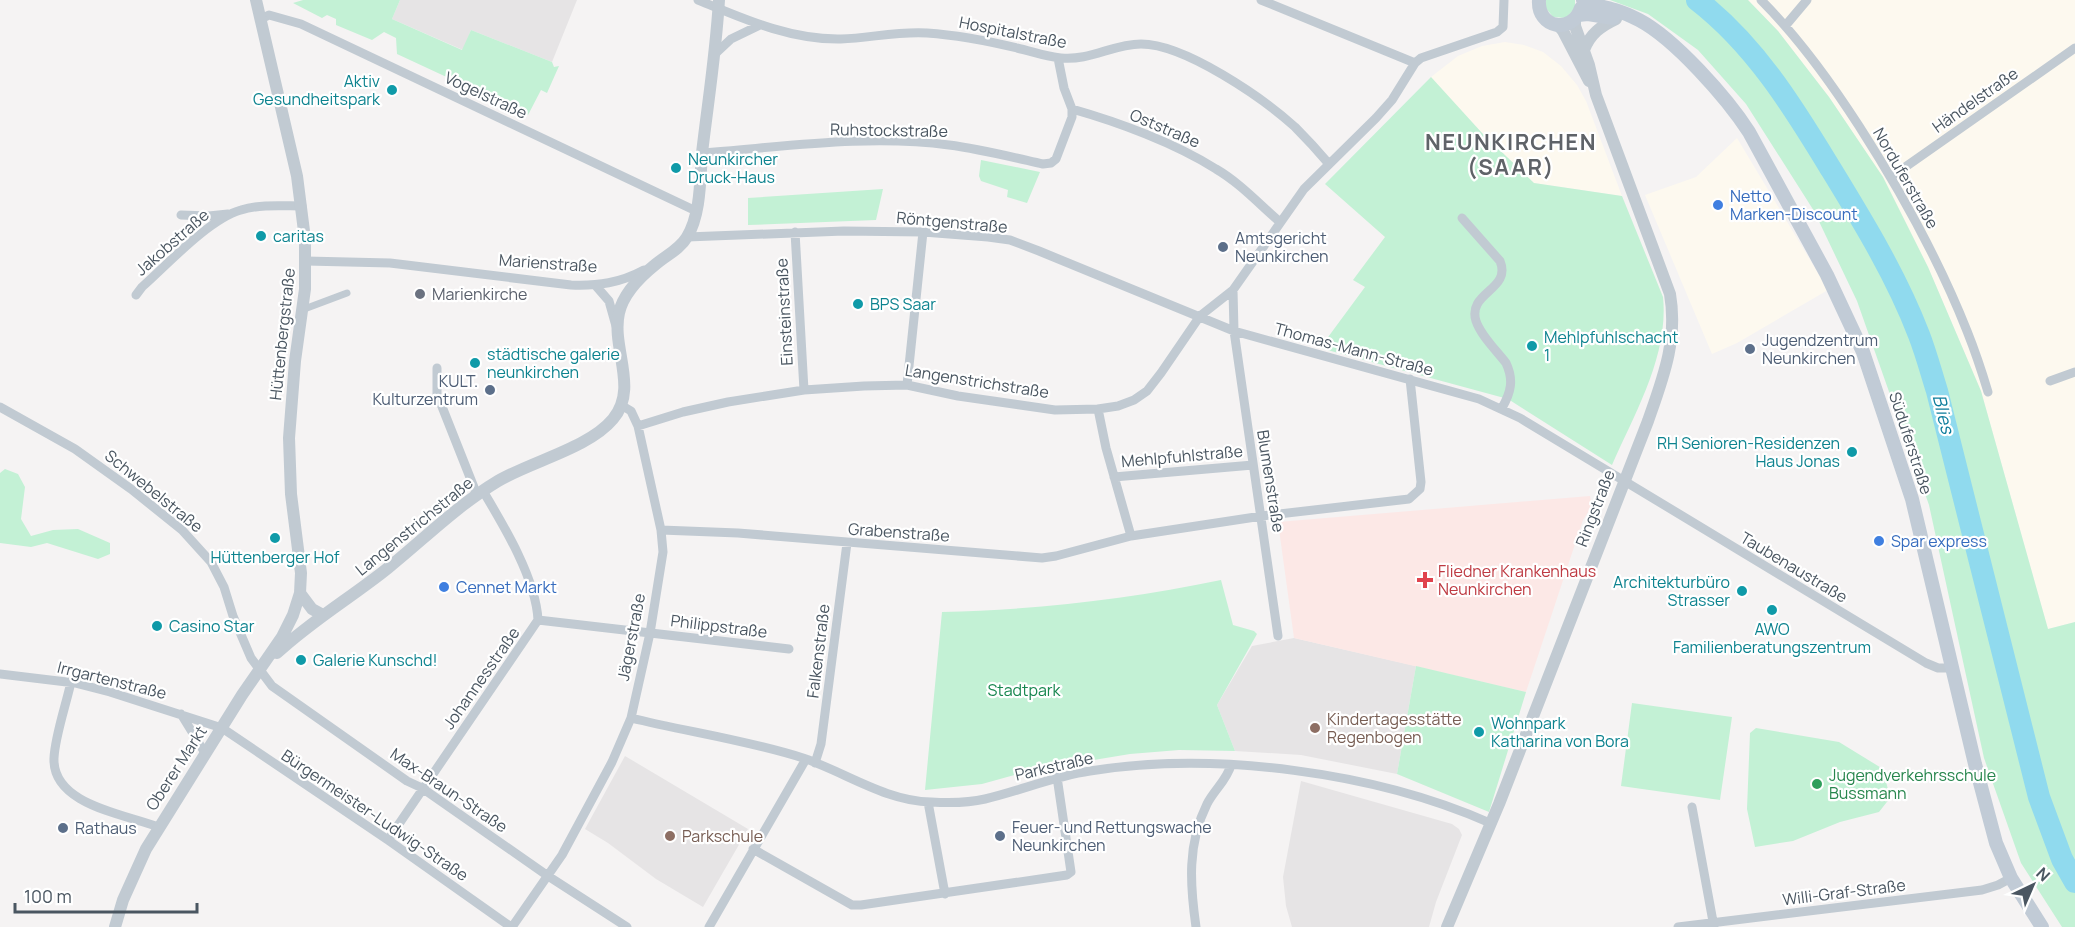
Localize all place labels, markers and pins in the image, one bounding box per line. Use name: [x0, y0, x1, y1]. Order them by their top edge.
place label: Aktiv Gesundheitspark: [253, 70, 381, 110]
marker: Aktiv Gesundheitspark: [385, 83, 399, 97]
place label: Neunkircher Druck-Haus: [688, 148, 778, 188]
marker: Neunkircher Druck-Haus: [669, 161, 683, 175]
place label: Netto Marken-Discount: [1730, 185, 1858, 225]
marker: Netto Marken-Discount: [1711, 198, 1725, 212]
place label: caritas: [273, 225, 324, 247]
place label: Amtsgericht Neunkirchen: [1235, 227, 1329, 267]
marker: caritas: [254, 229, 268, 243]
marker: Amtsgericht Neunkirchen: [1216, 240, 1230, 254]
place label: Marienkirche: [432, 283, 527, 305]
marker: Marienkirche: [413, 287, 427, 301]
place label: BPS Saar: [870, 293, 936, 315]
marker: BPS Saar: [851, 297, 865, 311]
place label: Mehlpfuhlschacht 1: [1544, 326, 1678, 366]
place label: Jugendzentrum Neunkirchen: [1762, 329, 1878, 369]
marker: Mehlpfuhlschacht 1: [1525, 339, 1539, 353]
marker: Jugendzentrum Neunkirchen: [1743, 342, 1757, 356]
place label: städtische galerie neunkirchen: [487, 343, 620, 383]
marker: städtische galerie neunkirchen: [468, 356, 482, 370]
place label: KULT. Kulturzentrum: [372, 370, 478, 410]
marker: KULT. Kulturzentrum: [483, 383, 497, 397]
place label: RH Senioren-Residenzen Haus Jonas: [1657, 432, 1840, 472]
marker: RH Senioren-Residenzen Haus Jonas: [1845, 445, 1859, 459]
place label: Spar express: [1891, 530, 1987, 552]
marker: Hüttenberger Hof: [268, 531, 282, 545]
marker: Spar express: [1872, 534, 1886, 548]
place label: Hüttenberger Hof: [210, 546, 340, 568]
place label: Fliedner Krankenhaus Neunkirchen: [1438, 560, 1596, 600]
marker: Fliedner Krankenhaus Neunkirchen: [1416, 571, 1434, 589]
place label: Architekturbüro Strasser: [1613, 571, 1730, 611]
place label: Cennet Markt: [456, 576, 557, 598]
marker: Cennet Markt: [437, 580, 451, 594]
marker: Architekturbüro Strasser: [1735, 584, 1749, 598]
marker: AWO Familienberatungszentrum: [1765, 603, 1779, 617]
place label: Casino Star: [169, 615, 255, 637]
place label: AWO Familienberatungszentrum: [1673, 618, 1871, 658]
marker: Casino Star: [150, 619, 164, 633]
place label: Galerie Kunschd!: [313, 649, 438, 671]
marker: Galerie Kunschd!: [294, 653, 308, 667]
place label: Kindertagesstätte Regenbogen: [1327, 708, 1462, 748]
place label: Wohnpark Katharina von Bora: [1491, 712, 1629, 752]
marker: Kindertagesstätte Regenbogen: [1308, 721, 1322, 735]
marker: Wohnpark Katharina von Bora: [1472, 725, 1486, 739]
place label: Jugendverkehrsschule Bussmann: [1829, 764, 1996, 804]
marker: Jugendverkehrsschule Bussmann: [1810, 777, 1824, 791]
place label: Feuer- und Rettungswache Neunkirchen: [1012, 816, 1212, 856]
place label: Rathaus: [75, 817, 137, 839]
marker: Rathaus: [56, 821, 70, 835]
place label: Parkschule: [682, 825, 763, 847]
marker: Parkschule: [663, 829, 677, 843]
marker: Feuer- und Rettungswache Neunkirchen: [993, 829, 1007, 843]

